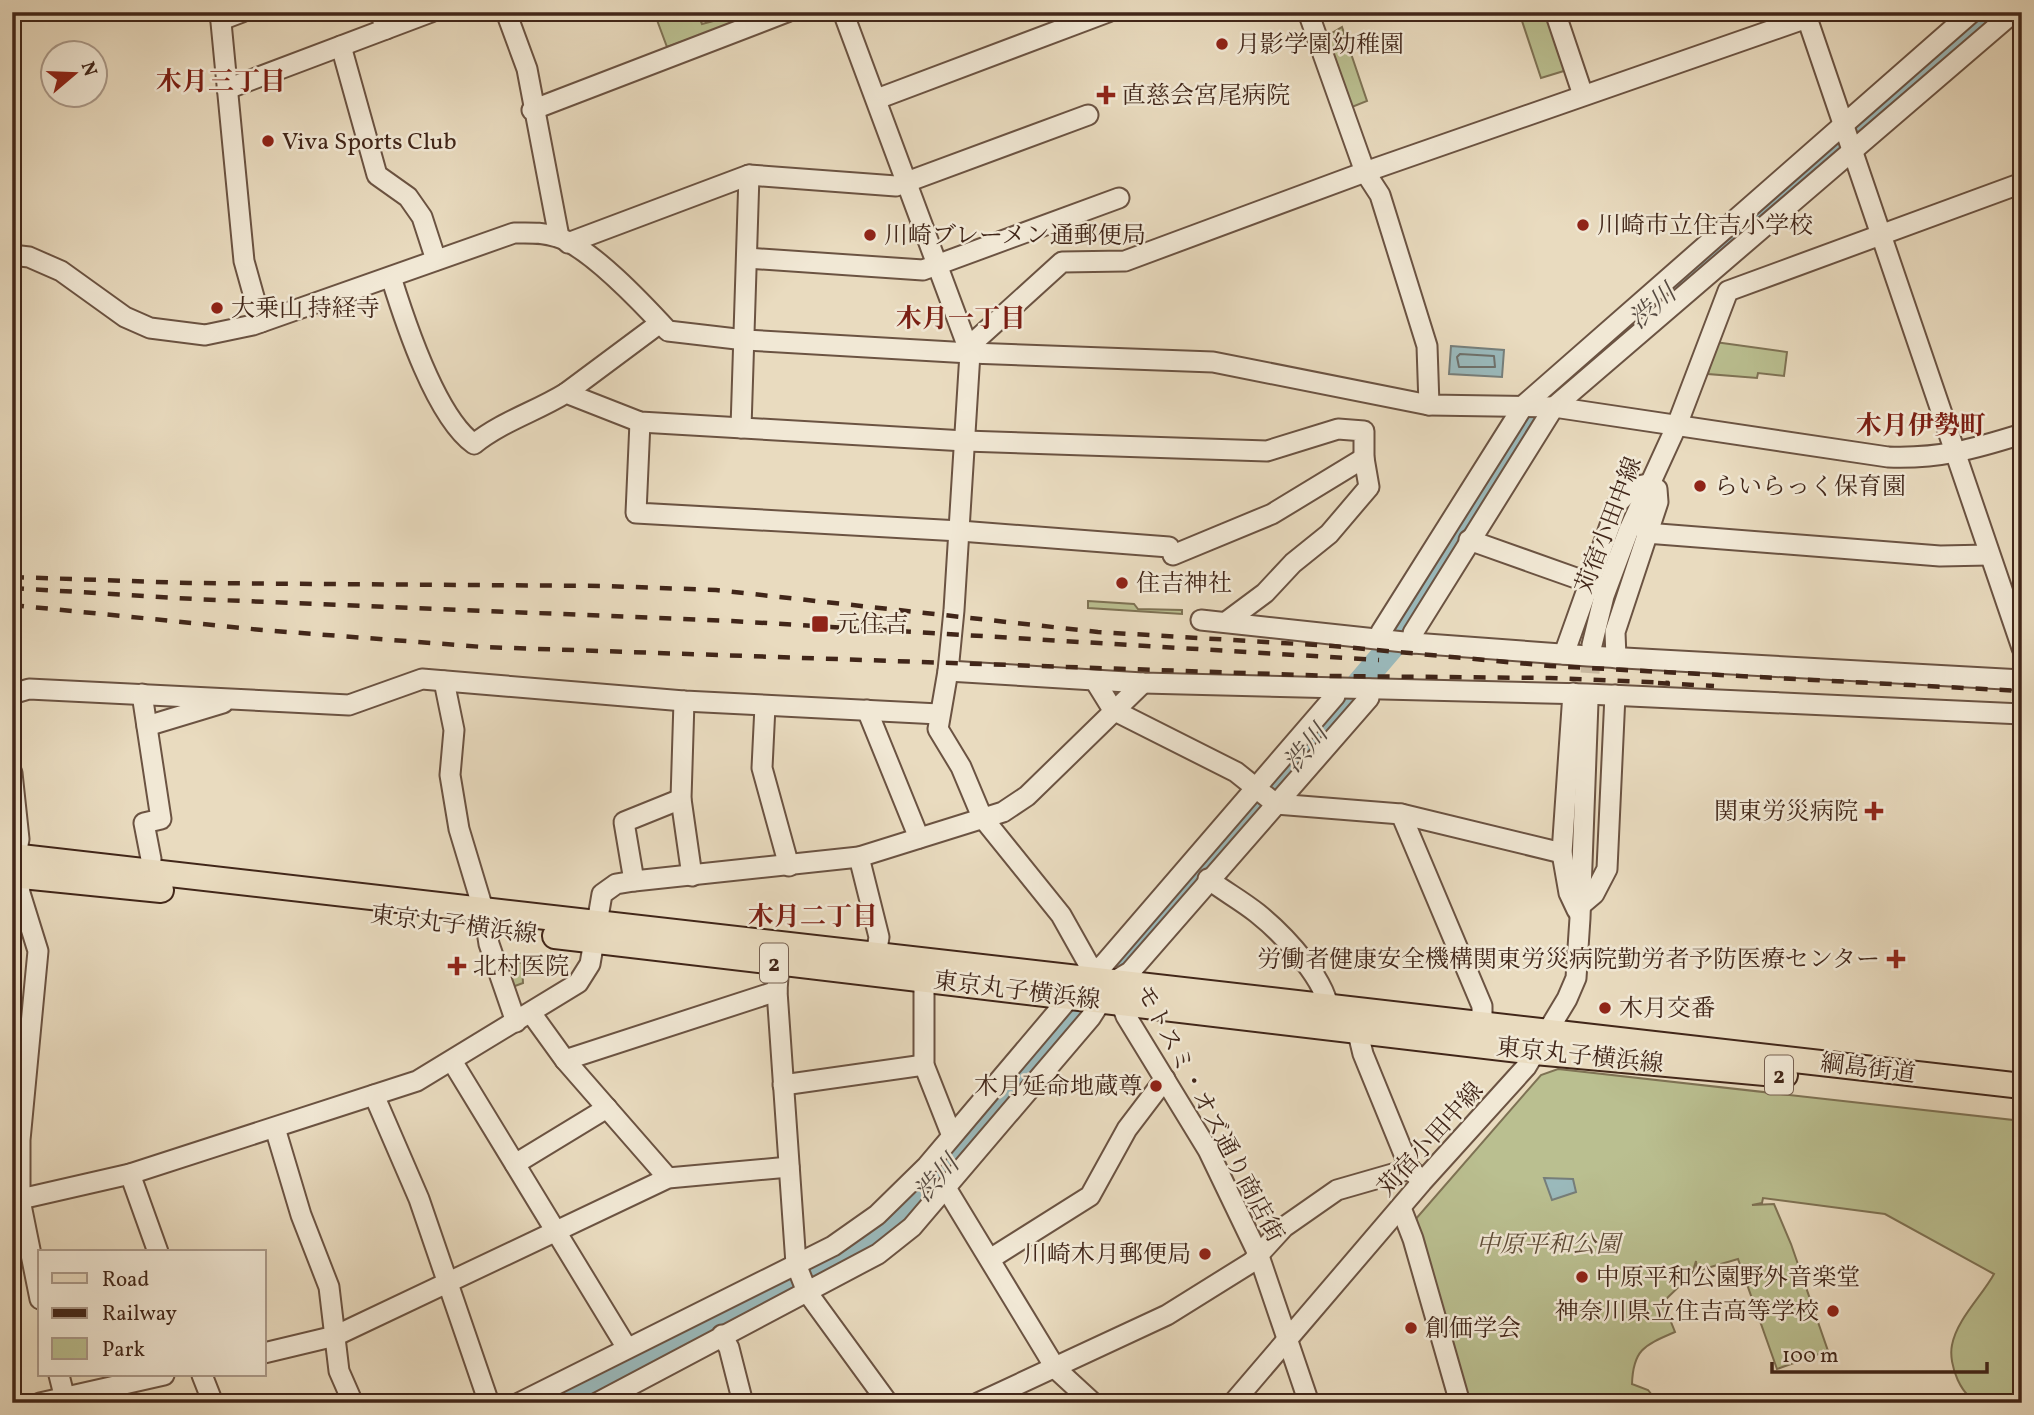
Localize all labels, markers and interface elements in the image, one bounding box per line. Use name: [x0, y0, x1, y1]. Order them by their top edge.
place label: 月影学園幼稚園: [1236, 29, 1404, 63]
marker: 月影学園幼稚園: [1214, 36, 1230, 52]
north arrow: [38, 38, 108, 108]
text: N: [74, 58, 103, 80]
district label: 木月三丁目: [156, 65, 286, 101]
place label: 直慈会宮尾病院: [1122, 80, 1290, 114]
marker: 直慈会宮尾病院: [1096, 85, 1116, 105]
place label: Viva Sports Club: [282, 126, 457, 160]
marker: Viva Sports Club: [260, 133, 276, 149]
place label: 川崎市立住吉小学校: [1597, 210, 1813, 244]
marker: 川崎市立住吉小学校: [1575, 217, 1591, 233]
place label: 川崎ブレーメン通郵便局: [884, 220, 1146, 254]
marker: 川崎ブレーメン通郵便局: [862, 227, 878, 243]
water label: 渋川: [1622, 275, 1687, 338]
place label: 大乗山 持経寺: [231, 293, 380, 327]
marker: 大乗山 持経寺: [209, 300, 225, 316]
district label: 木月一丁目: [896, 302, 1026, 338]
district label: 木月伊勢町: [1856, 409, 1986, 445]
street label: 苅宿小田中線: [1568, 452, 1652, 599]
place label: らいらっく保育園: [1714, 471, 1906, 505]
marker: らいらっく保育園: [1692, 478, 1708, 494]
place label: 住吉神社: [1136, 568, 1232, 602]
marker: 住吉神社: [1114, 575, 1130, 591]
place label: 元住吉: [836, 609, 908, 643]
marker: 元住吉: [810, 614, 830, 634]
water label: 渋川: [1276, 716, 1339, 781]
place label: 関東労災病院: [1714, 796, 1858, 830]
marker: 関東労災病院: [1864, 801, 1884, 821]
street label: 東京丸子横浜線: [368, 899, 539, 953]
district label: 木月二丁目: [748, 900, 878, 936]
road number: 2: [760, 944, 788, 982]
place label: 労働者健康安全機構関東労災病院勤労者予防医療センター: [1257, 944, 1880, 978]
marker: 労働者健康安全機構関東労災病院勤労者予防医療センター: [1886, 949, 1906, 969]
place label: 北村医院: [473, 951, 569, 985]
marker: 北村医院: [447, 956, 467, 976]
street label: 東京丸子横浜線: [931, 965, 1102, 1019]
street label: モトスミ・オズ通り商店街: [1126, 979, 1291, 1249]
place label: 木月交番: [1619, 993, 1715, 1027]
marker: 木月交番: [1597, 1000, 1613, 1016]
street label: 東京丸子横浜線: [1494, 1031, 1665, 1083]
street label: 綱島街道: [1818, 1047, 1917, 1093]
road number: 2: [1765, 1056, 1793, 1094]
place label: 木月延命地蔵尊: [974, 1071, 1142, 1105]
street label: 苅宿小田中線: [1371, 1075, 1492, 1205]
marker: 木月延命地蔵尊: [1148, 1078, 1164, 1094]
water label: 渋川: [907, 1146, 970, 1211]
park label: 中原平和公園: [1476, 1229, 1624, 1263]
place label: 川崎木月郵便局: [1023, 1239, 1191, 1273]
marker: 川崎木月郵便局: [1197, 1246, 1213, 1262]
legend: [38, 1250, 266, 1376]
place label: 中原平和公園野外音楽堂: [1596, 1262, 1860, 1296]
text: Road: [102, 1266, 149, 1295]
marker: 中原平和公園野外音楽堂: [1574, 1269, 1590, 1285]
place label: 神奈川県立住吉高等学校: [1555, 1296, 1819, 1330]
text: Railway: [102, 1300, 178, 1329]
marker: 神奈川県立住吉高等学校: [1825, 1303, 1841, 1319]
place label: 創価学会: [1425, 1313, 1521, 1347]
marker: 創価学会: [1403, 1320, 1419, 1336]
scale bar: [1772, 1331, 1987, 1375]
text: Park: [102, 1336, 145, 1365]
text: 100 m: [1782, 1342, 1839, 1371]

